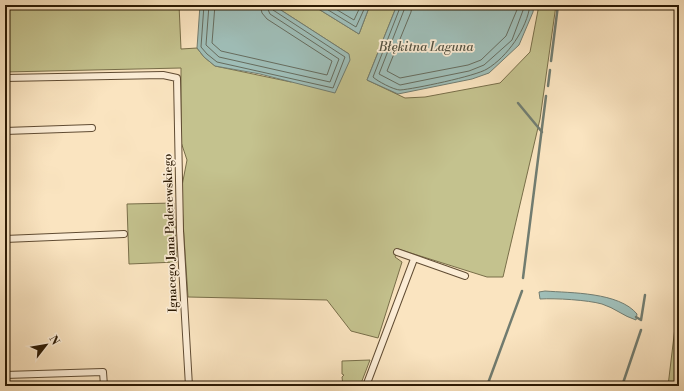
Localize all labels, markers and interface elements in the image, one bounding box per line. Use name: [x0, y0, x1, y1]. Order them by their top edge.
water label: Błękitna Laguna: [378, 39, 474, 55]
street label: Ignacego Jana Paderewskiego: [160, 153, 181, 313]
north arrow: [26, 325, 66, 365]
text: N: [45, 333, 62, 348]

